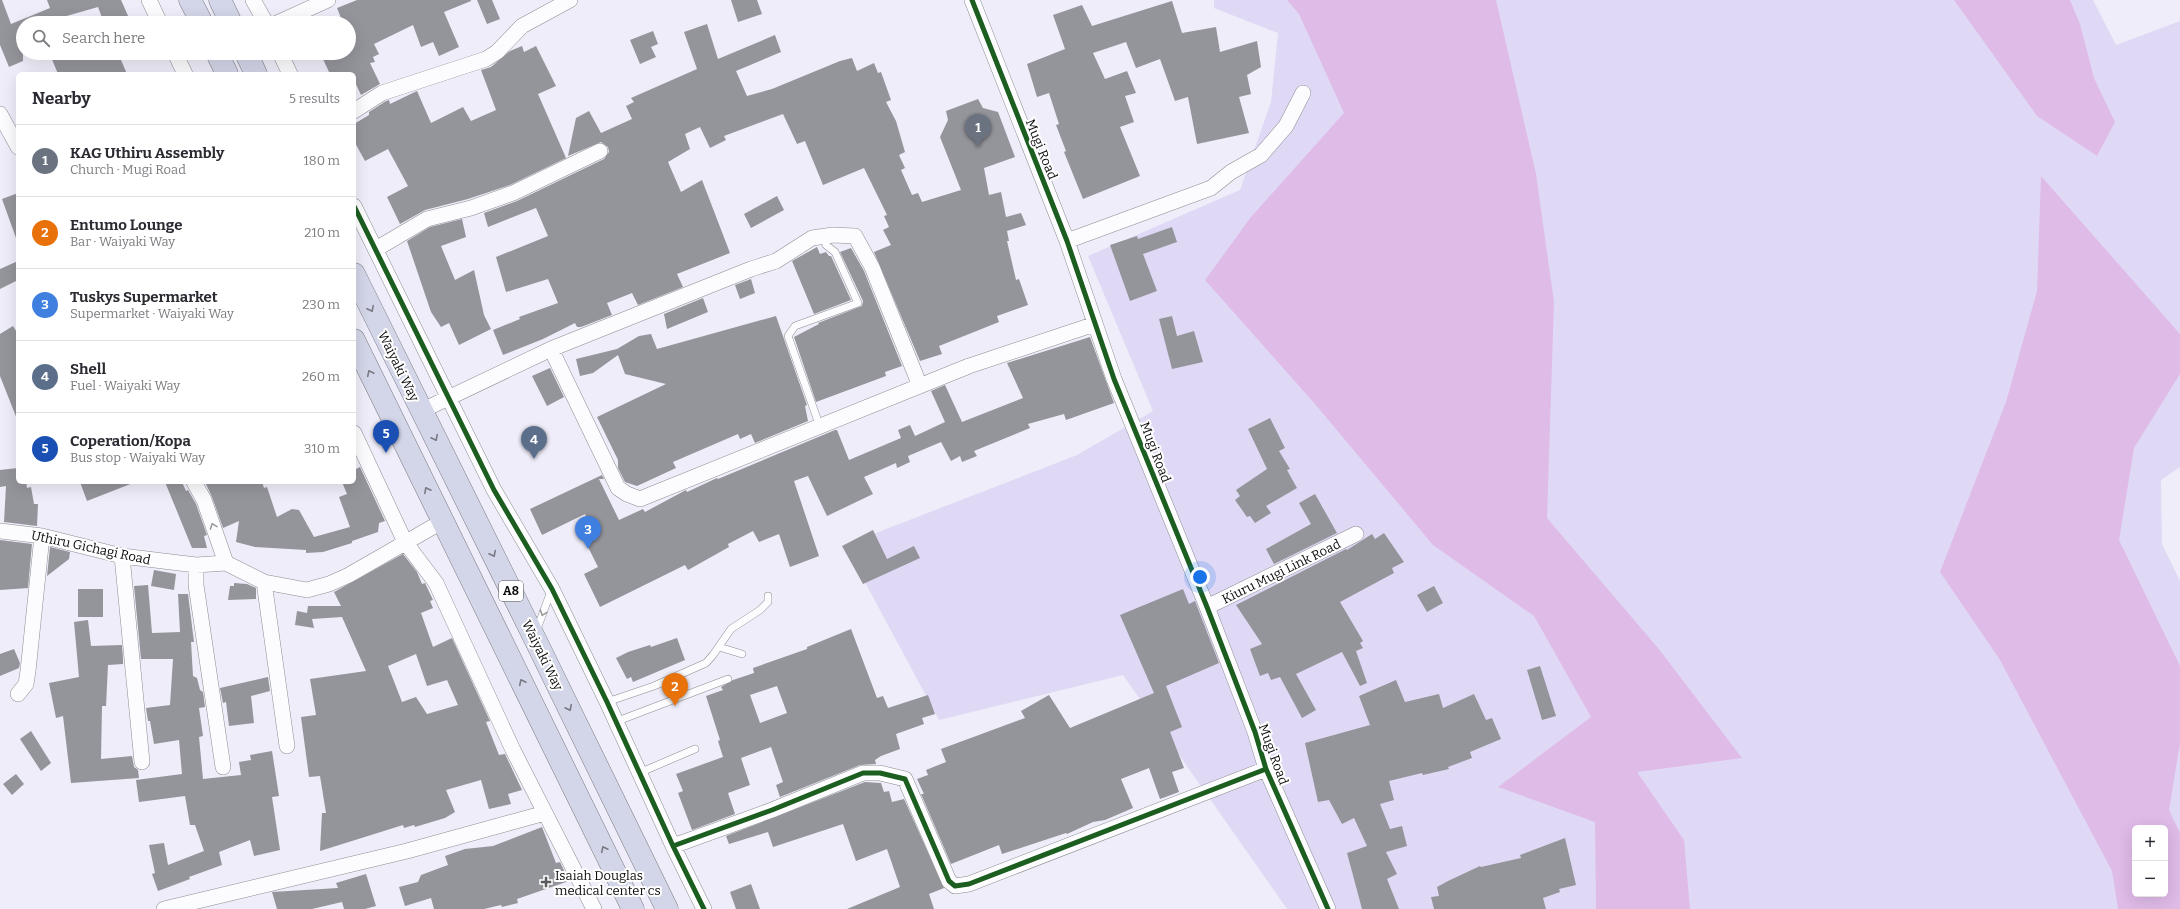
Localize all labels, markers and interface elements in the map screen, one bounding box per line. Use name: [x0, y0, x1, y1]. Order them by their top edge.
search box: [16, 16, 356, 60]
icon: search: [30, 27, 52, 49]
text: Search here: [62, 29, 145, 47]
text: Nearby: [32, 88, 91, 109]
text: 5 results: [289, 91, 340, 106]
pin: 1: [965, 114, 991, 147]
street label: Mugi Road: [1023, 117, 1061, 182]
text: KAG Uthiru Assembly: [70, 144, 224, 162]
text: 1: [42, 153, 48, 168]
text: 180 m: [304, 153, 340, 168]
text: Church · Mugi Road: [70, 162, 186, 177]
text: Entumo Lounge: [70, 216, 182, 234]
text: 2: [41, 225, 49, 240]
text: 210 m: [304, 225, 340, 240]
text: Bar · Waiyaki Way: [70, 234, 175, 249]
text: Tuskys Supermarket: [70, 288, 218, 306]
text: 3: [41, 297, 49, 312]
text: 230 m: [302, 297, 340, 312]
one-way arrow: [366, 305, 374, 312]
text: Supermarket · Waiyaki Way: [70, 306, 234, 321]
street label: Waiyaki Way: [375, 329, 422, 404]
text: Shell: [70, 360, 106, 378]
text: 4: [41, 369, 49, 384]
text: 260 m: [302, 369, 340, 384]
one-way arrow: [367, 370, 375, 378]
text: Fuel · Waiyaki Way: [70, 378, 180, 393]
pin: 5: [373, 420, 399, 453]
street label: Mugi Road: [1137, 420, 1174, 485]
pin: 4: [521, 426, 547, 459]
text: Coperation/Kopa: [70, 432, 191, 450]
one-way arrow: [430, 434, 437, 441]
text: 5: [41, 441, 49, 456]
text: 310 m: [304, 441, 340, 456]
text: Bus stop · Waiyaki Way: [70, 450, 205, 465]
one-way arrow: [424, 487, 432, 494]
pin: 3: [575, 516, 601, 549]
one-way arrow: [210, 522, 218, 529]
street label: Uthiru Gichagi Road: [30, 527, 152, 568]
street label: Kiuru Mugi Link Road: [1219, 536, 1343, 607]
one-way arrow: [488, 550, 496, 558]
your location: [1190, 567, 1210, 587]
road number: A8: [499, 581, 523, 601]
one-way arrow: [540, 609, 548, 616]
street label: Waiyaki Way: [519, 618, 566, 693]
pin: 2: [662, 673, 688, 706]
one-way arrow: [519, 679, 527, 686]
one-way arrow: [564, 704, 572, 712]
street label: Mugi Road: [1256, 722, 1292, 787]
map controls: [2132, 825, 2168, 897]
button: +: [2132, 825, 2168, 861]
one-way arrow: [601, 846, 609, 853]
button: −: [2132, 861, 2168, 897]
place label: Isaiah Douglas medical center cs: [555, 868, 661, 898]
marker: Isaiah Douglas medical center cs: [540, 876, 552, 888]

